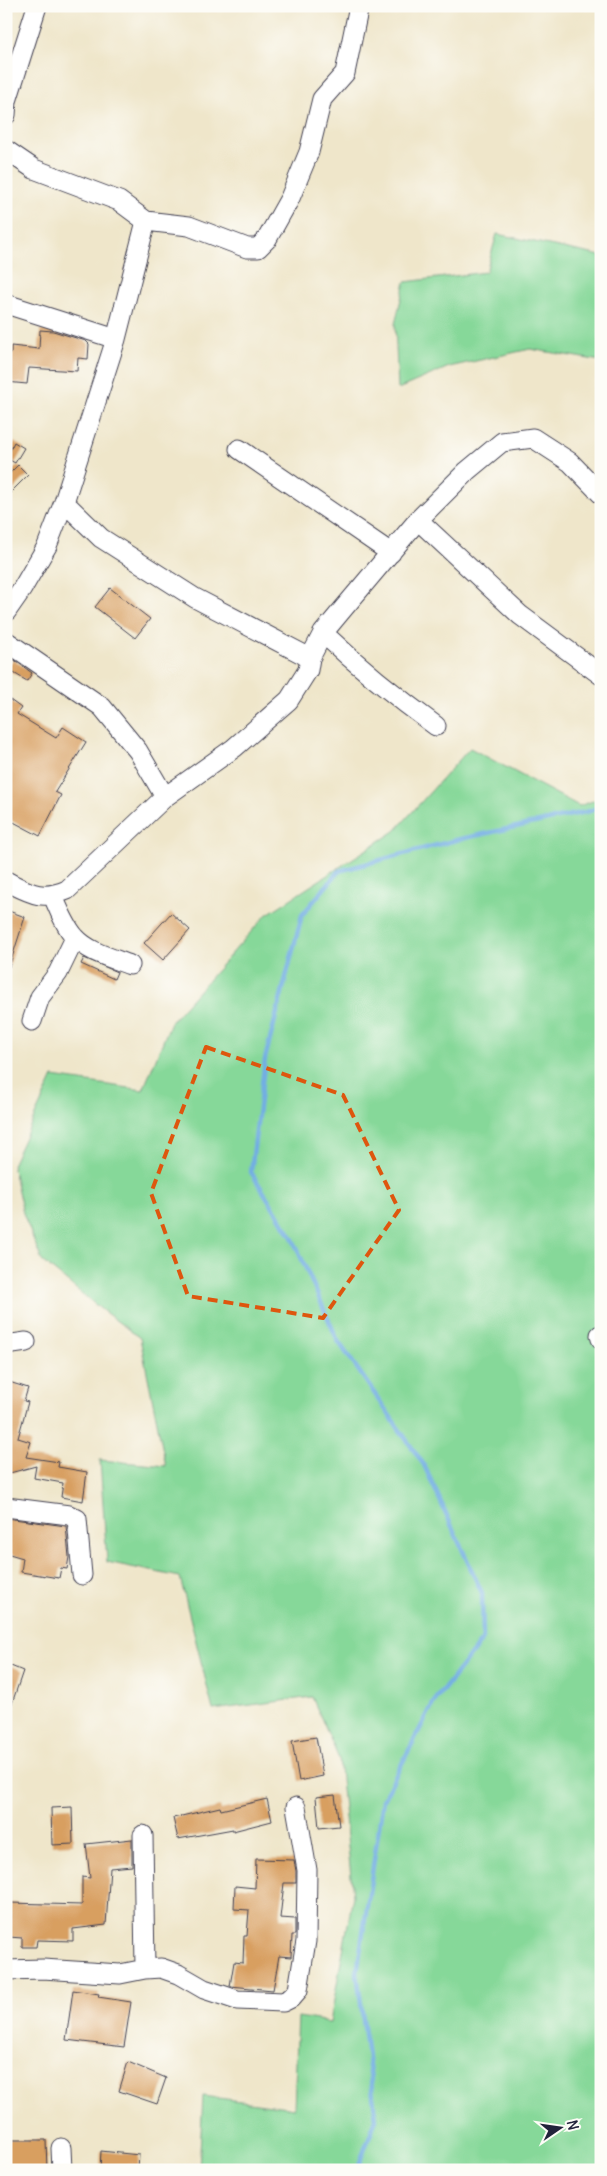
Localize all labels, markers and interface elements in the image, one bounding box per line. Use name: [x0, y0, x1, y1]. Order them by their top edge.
north arrow: [534, 2104, 584, 2154]
text: N: [563, 2118, 583, 2132]

